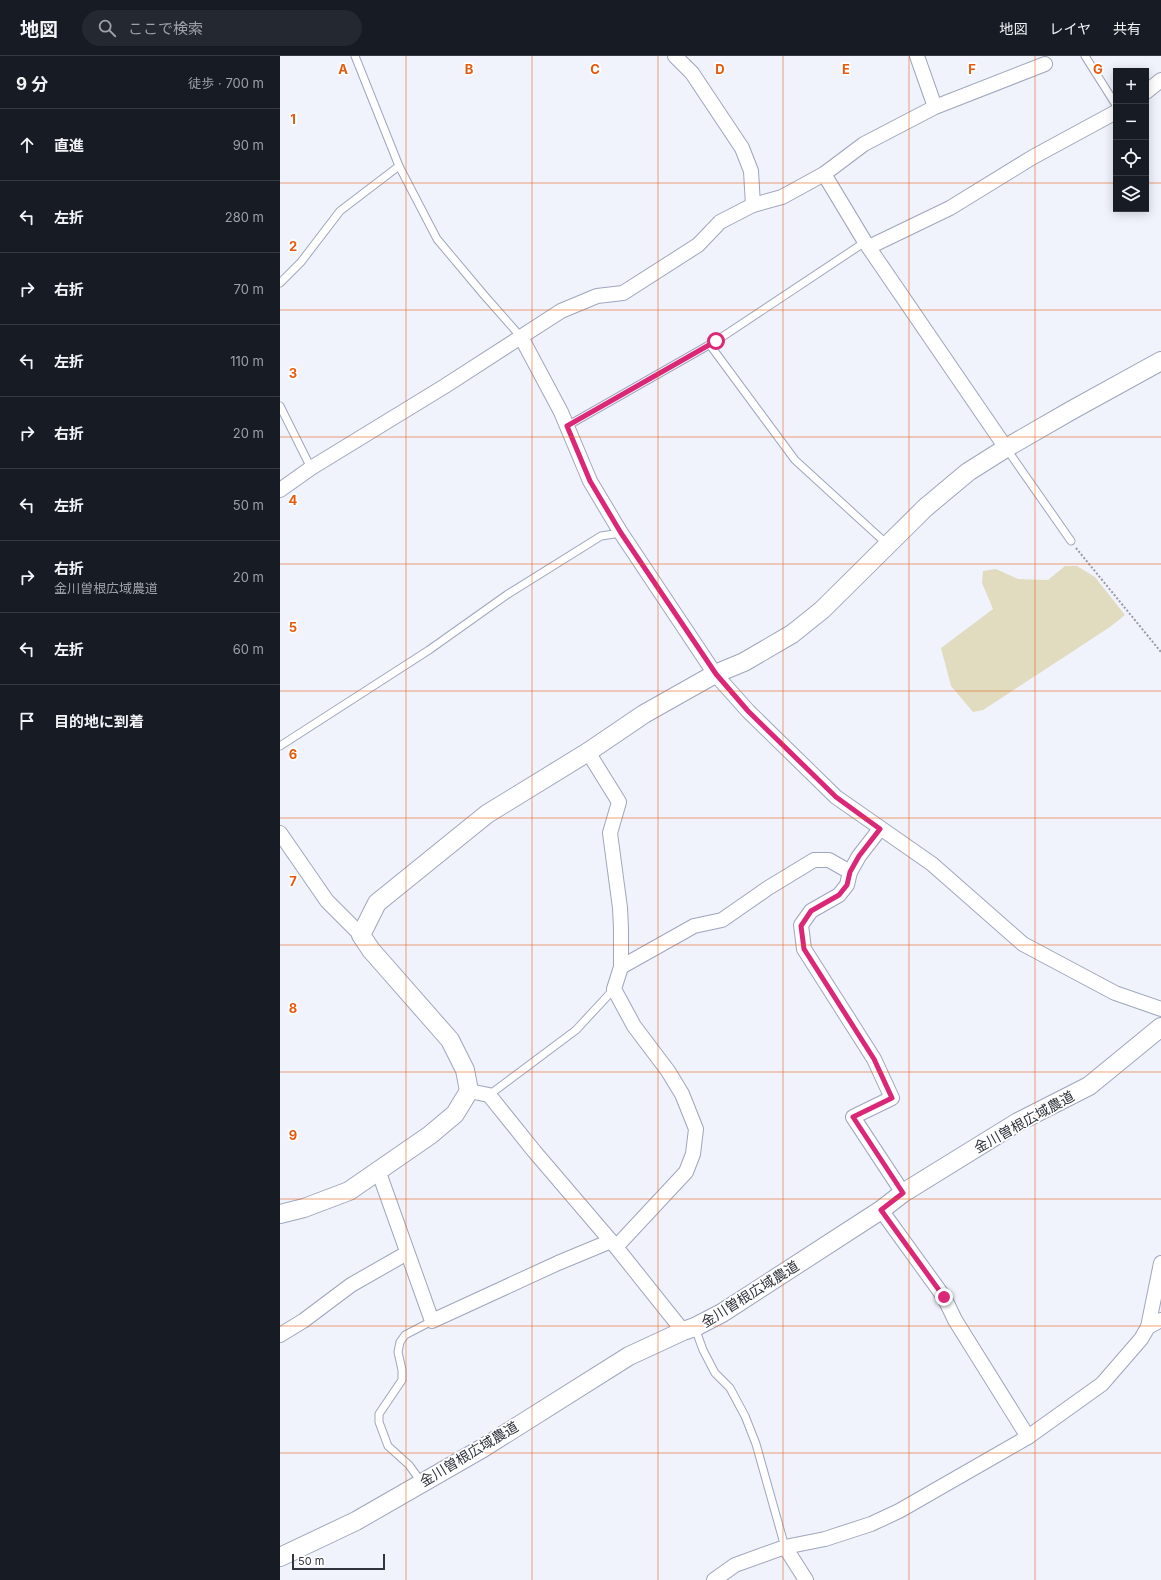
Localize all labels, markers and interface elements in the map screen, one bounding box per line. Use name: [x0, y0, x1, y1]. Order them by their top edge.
search box: [82, 10, 362, 46]
icon: search: [96, 17, 118, 39]
text: 地図: [20, 18, 58, 41]
text: ここで検索: [128, 19, 203, 38]
text: 地図: [999, 20, 1027, 37]
text: レイヤ: [1049, 20, 1091, 37]
text: 共有: [1113, 20, 1141, 37]
text: A: [338, 61, 348, 77]
text: B: [465, 61, 474, 77]
text: C: [590, 61, 600, 77]
text: D: [715, 61, 725, 77]
text: E: [842, 61, 850, 77]
text: F: [968, 61, 976, 77]
text: G: [1093, 61, 1103, 77]
map controls: [1113, 68, 1149, 212]
button: +: [1113, 68, 1149, 104]
text: 9 分: [16, 74, 48, 94]
text: 徒歩 · 700 m: [188, 75, 264, 91]
button: −: [1113, 104, 1149, 140]
text: 1: [290, 111, 296, 127]
icon: ahead: [16, 134, 38, 156]
text: 直進: [54, 136, 84, 155]
text: 90 m: [233, 137, 264, 153]
button: locate: [1113, 140, 1149, 176]
button: layers: [1113, 176, 1149, 212]
icon: left: [16, 206, 38, 228]
text: 左折: [54, 208, 84, 227]
text: 280 m: [225, 209, 264, 225]
text: 2: [289, 238, 297, 254]
icon: right: [16, 278, 38, 300]
text: 右折: [54, 280, 84, 299]
text: 70 m: [234, 281, 264, 297]
route start: [707, 332, 725, 350]
icon: left: [16, 350, 38, 372]
text: 左折: [54, 352, 84, 371]
text: 110 m: [230, 353, 264, 369]
text: 3: [289, 365, 297, 381]
icon: right: [16, 422, 38, 444]
text: 右折: [54, 424, 84, 443]
text: 20 m: [233, 425, 264, 441]
text: 4: [289, 492, 298, 508]
icon: left: [16, 494, 38, 516]
text: 左折: [54, 496, 84, 515]
text: 50 m: [233, 497, 264, 513]
text: 右折: [54, 559, 84, 578]
icon: right: [16, 566, 38, 588]
text: 20 m: [233, 569, 264, 585]
text: 金川曽根広域農道: [54, 580, 158, 596]
text: 5: [289, 619, 297, 635]
icon: left: [16, 638, 38, 660]
text: 左折: [54, 640, 84, 659]
text: 60 m: [233, 641, 264, 657]
icon: arrive: [16, 710, 38, 732]
text: 目的地に到着: [54, 712, 144, 731]
text: 6: [289, 746, 297, 762]
text: 7: [289, 873, 297, 889]
text: 8: [289, 1000, 297, 1016]
street label: 金川曽根広域農道: [971, 1087, 1077, 1156]
text: 9: [289, 1127, 297, 1143]
street label: 金川曽根広域農道: [698, 1257, 802, 1330]
route end: [935, 1288, 953, 1306]
street label: 金川曽根広域農道: [416, 1417, 521, 1490]
scale bar: [292, 1552, 385, 1571]
text: 50 m: [298, 1554, 324, 1568]

